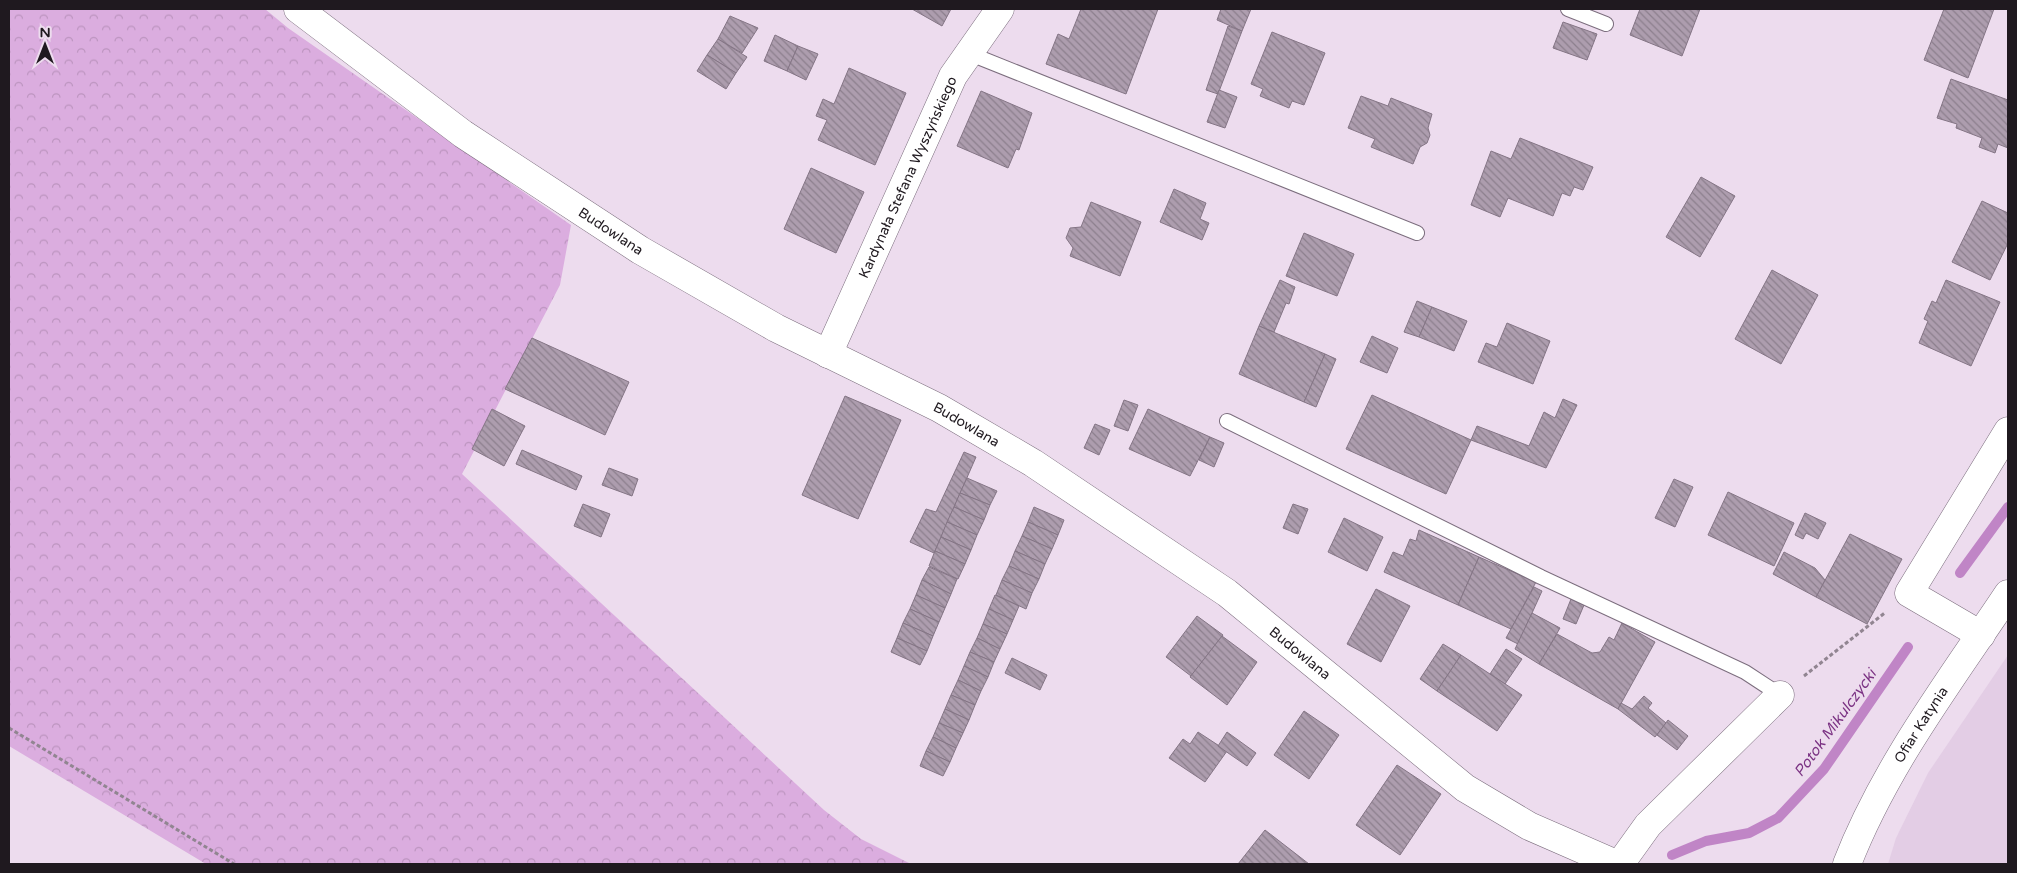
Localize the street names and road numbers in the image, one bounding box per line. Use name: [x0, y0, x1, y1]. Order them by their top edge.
street label: Kardynała Stefana Wyszyńskiego: [855, 74, 961, 281]
street label: Budowlana: [575, 204, 646, 259]
street label: Budowlana: [930, 399, 1003, 451]
street label: Budowlana: [1266, 623, 1334, 683]
street label: Ofiar Katynia: [1891, 684, 1952, 766]

